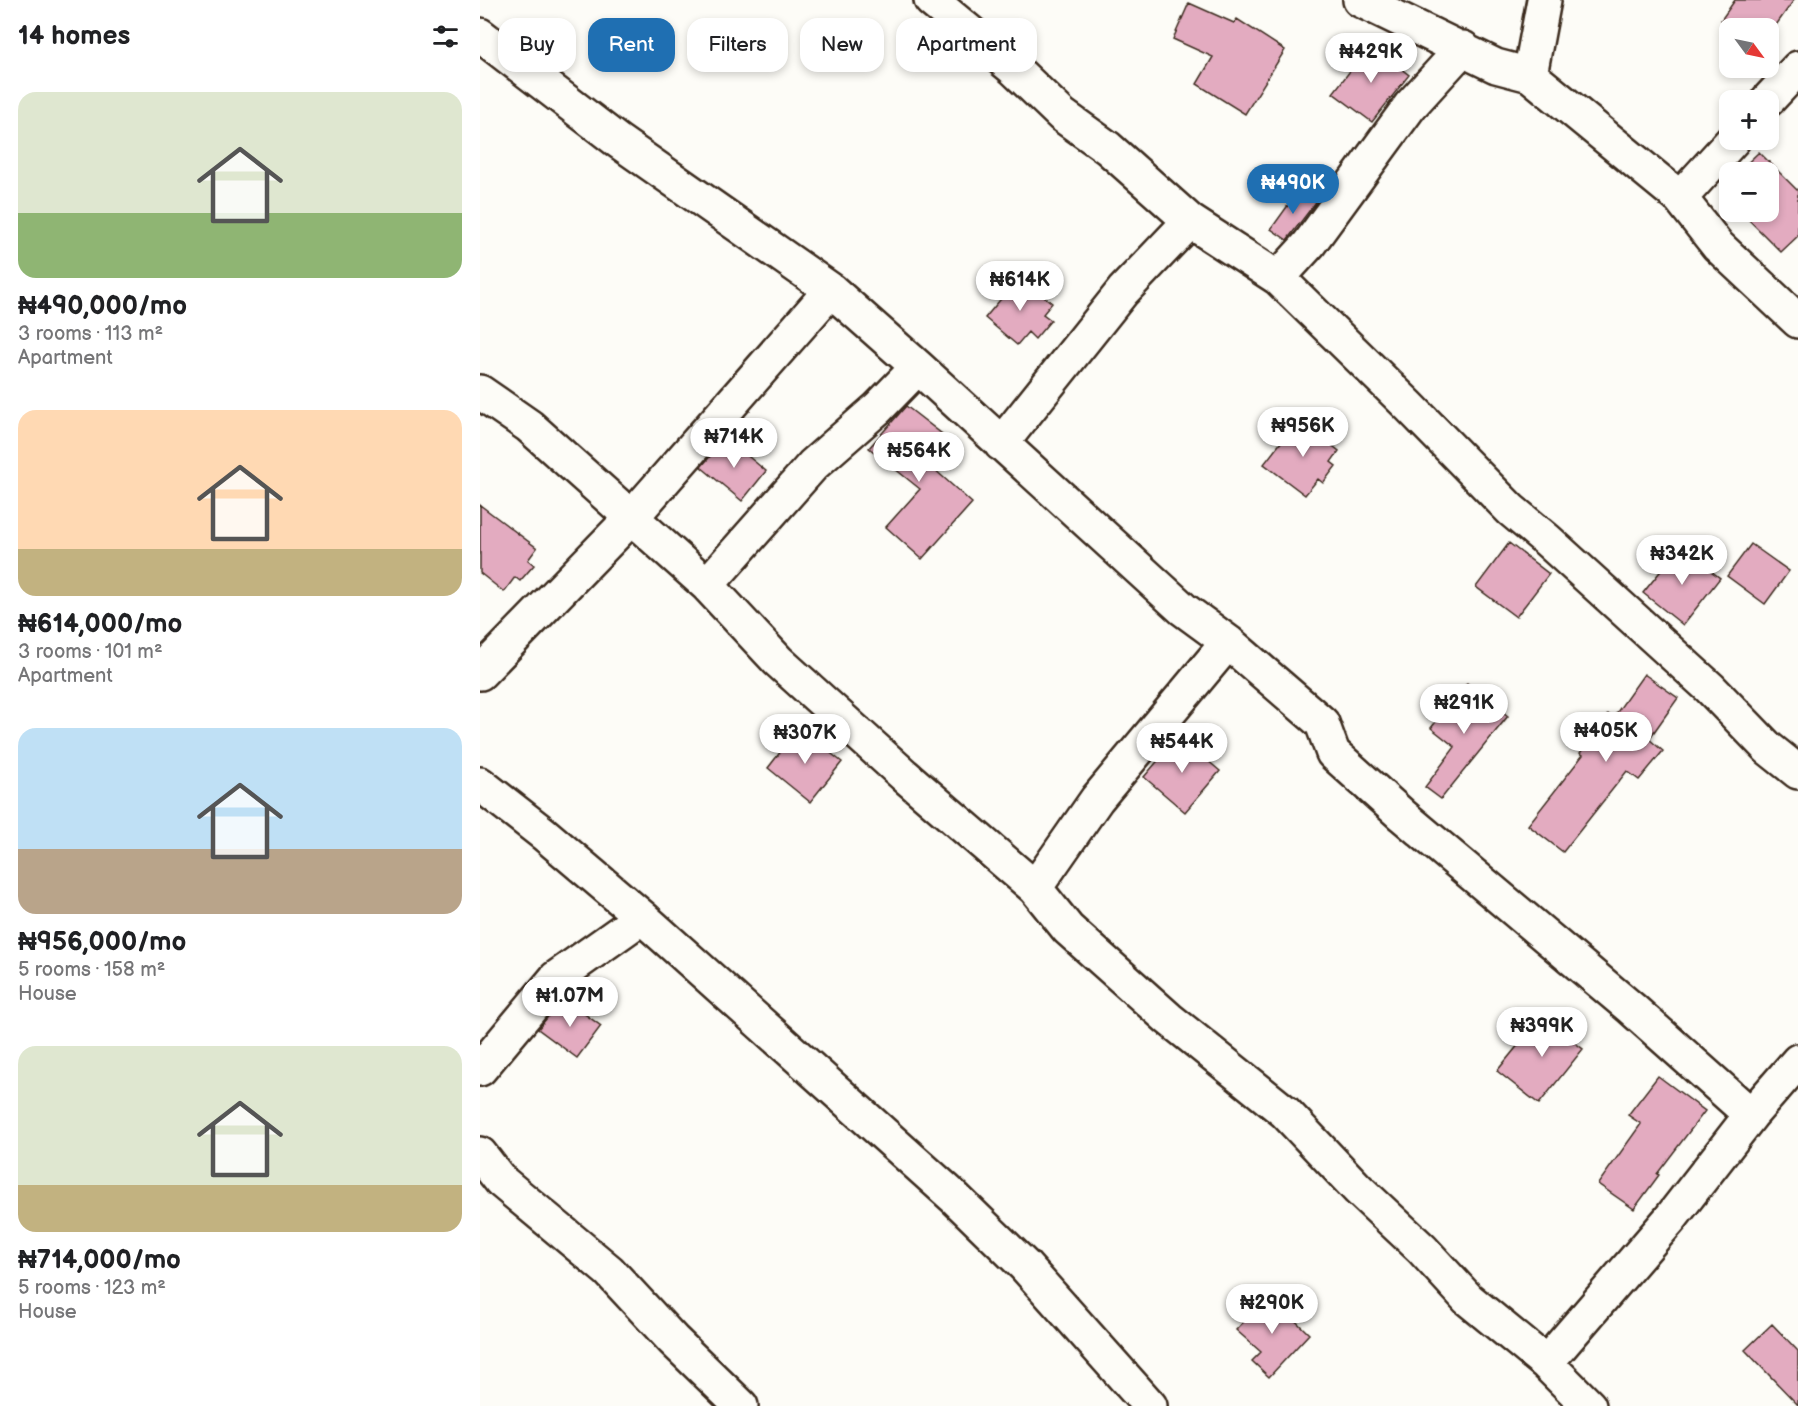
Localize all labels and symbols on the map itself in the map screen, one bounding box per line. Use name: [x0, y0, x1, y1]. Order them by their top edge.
north arrow: [1719, 18, 1779, 78]
pin: ₦429K: [1329, 33, 1413, 84]
pin: ₦490K: [1251, 164, 1335, 215]
pin: ₦614K: [978, 261, 1062, 312]
pin: ₦956K: [1261, 407, 1345, 458]
pin: ₦714K: [692, 418, 776, 469]
pin: ₦564K: [877, 432, 961, 483]
pin: ₦342K: [1640, 535, 1724, 586]
pin: ₦291K: [1422, 684, 1506, 735]
pin: ₦405K: [1564, 712, 1648, 763]
pin: ₦307K: [763, 714, 847, 765]
pin: ₦544K: [1140, 723, 1224, 774]
pin: ₦1.07M: [521, 977, 619, 1028]
pin: ₦399K: [1500, 1007, 1584, 1058]
pin: ₦290K: [1230, 1284, 1314, 1335]

